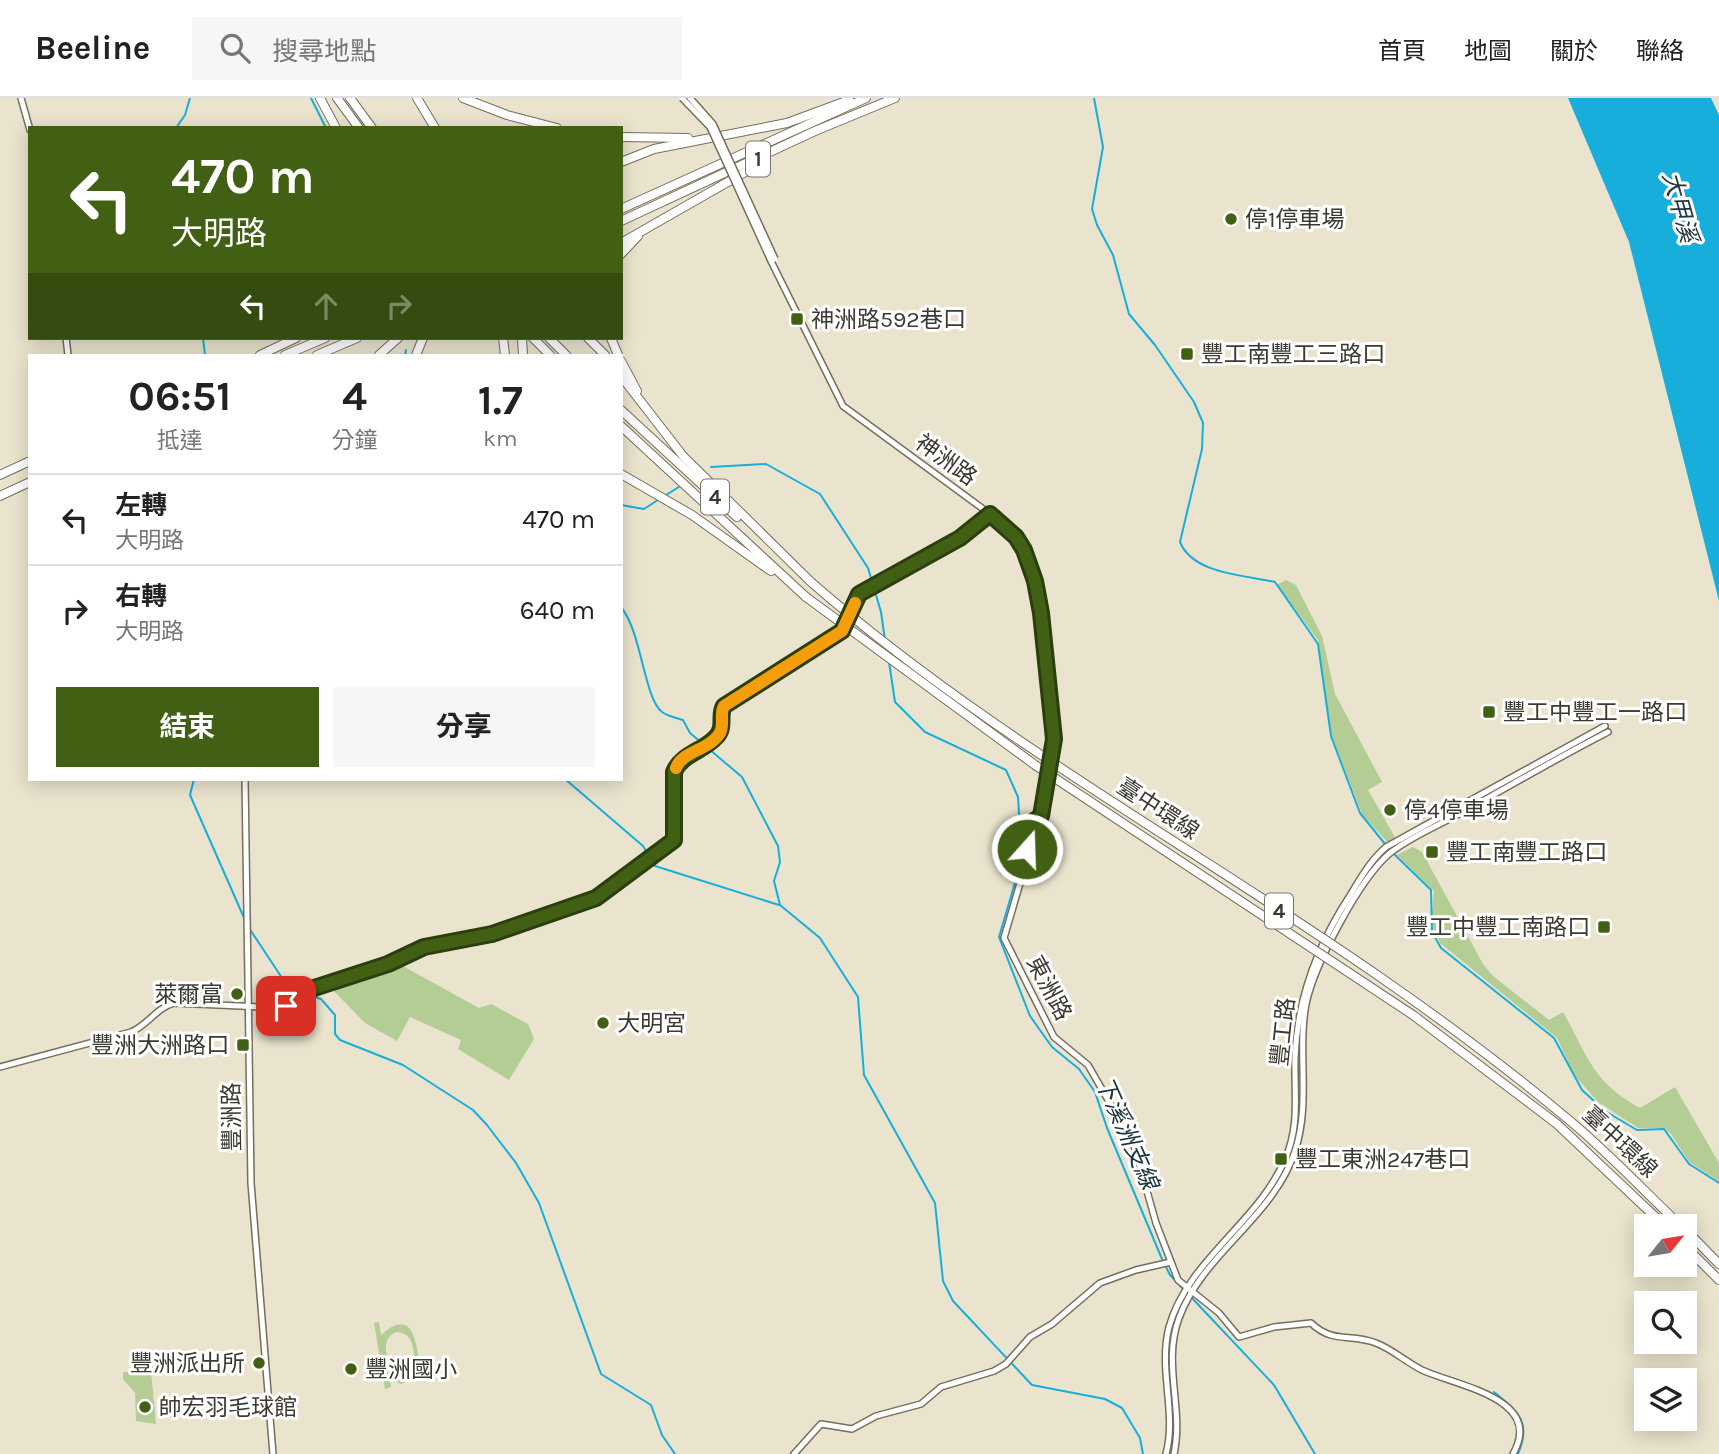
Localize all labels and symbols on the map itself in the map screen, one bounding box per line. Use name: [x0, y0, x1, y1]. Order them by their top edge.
road number: 1: [746, 141, 770, 176]
water label: 大甲溪: [1657, 169, 1704, 248]
place label: 停1停車場: [1245, 206, 1345, 233]
marker: 停1停車場: [1223, 211, 1239, 227]
place label: 神洲路592巷口: [811, 306, 966, 333]
marker: 神洲路592巷口: [789, 311, 805, 327]
place label: 豐工南豐工三路口: [1201, 341, 1385, 368]
marker: 豐工南豐工三路口: [1179, 346, 1195, 362]
street label: 神洲路: [910, 429, 982, 491]
road number: 4: [701, 480, 729, 514]
place label: 豐工中豐工一路口: [1503, 699, 1687, 726]
marker: 豐工中豐工一路口: [1481, 704, 1497, 720]
street label: 臺中環線: [1112, 773, 1204, 845]
place label: 停4停車場: [1404, 797, 1509, 824]
marker: 停4停車場: [1382, 802, 1398, 818]
position arrow: [990, 812, 1064, 886]
place label: 豐工南豐工路口: [1446, 839, 1607, 866]
marker: 豐工南豐工路口: [1424, 844, 1440, 860]
road number: 4: [1265, 894, 1293, 928]
place label: 豐工中豐工南路口: [1406, 914, 1590, 941]
marker: 豐工中豐工南路口: [1596, 919, 1612, 935]
street label: 東洲路: [1021, 951, 1077, 1025]
pin: [256, 976, 316, 1036]
place label: 萊爾富: [154, 981, 223, 1008]
marker: 萊爾富: [229, 986, 245, 1002]
street label: 豐工路: [1266, 996, 1300, 1068]
place label: 大明宮: [617, 1010, 686, 1037]
marker: 大明宮: [595, 1015, 611, 1031]
place label: 豐洲大洲路口: [91, 1032, 229, 1059]
marker: 豐洲大洲路口: [235, 1037, 251, 1053]
water label: 下溪洲支線: [1090, 1072, 1165, 1196]
street label: 豐洲路: [218, 1082, 246, 1152]
street label: 臺中環線: [1577, 1101, 1663, 1183]
place label: 豐工東洲247巷口: [1295, 1146, 1470, 1173]
marker: 豐工東洲247巷口: [1273, 1151, 1289, 1167]
north arrow: [1634, 1214, 1698, 1278]
place label: 豐洲派出所: [130, 1350, 245, 1377]
marker: 豐洲派出所: [251, 1355, 267, 1371]
place label: 豐洲國小: [365, 1356, 457, 1383]
marker: 豐洲國小: [343, 1361, 359, 1377]
place label: 帥宏羽毛球館: [159, 1394, 297, 1421]
marker: 帥宏羽毛球館: [137, 1399, 153, 1415]

